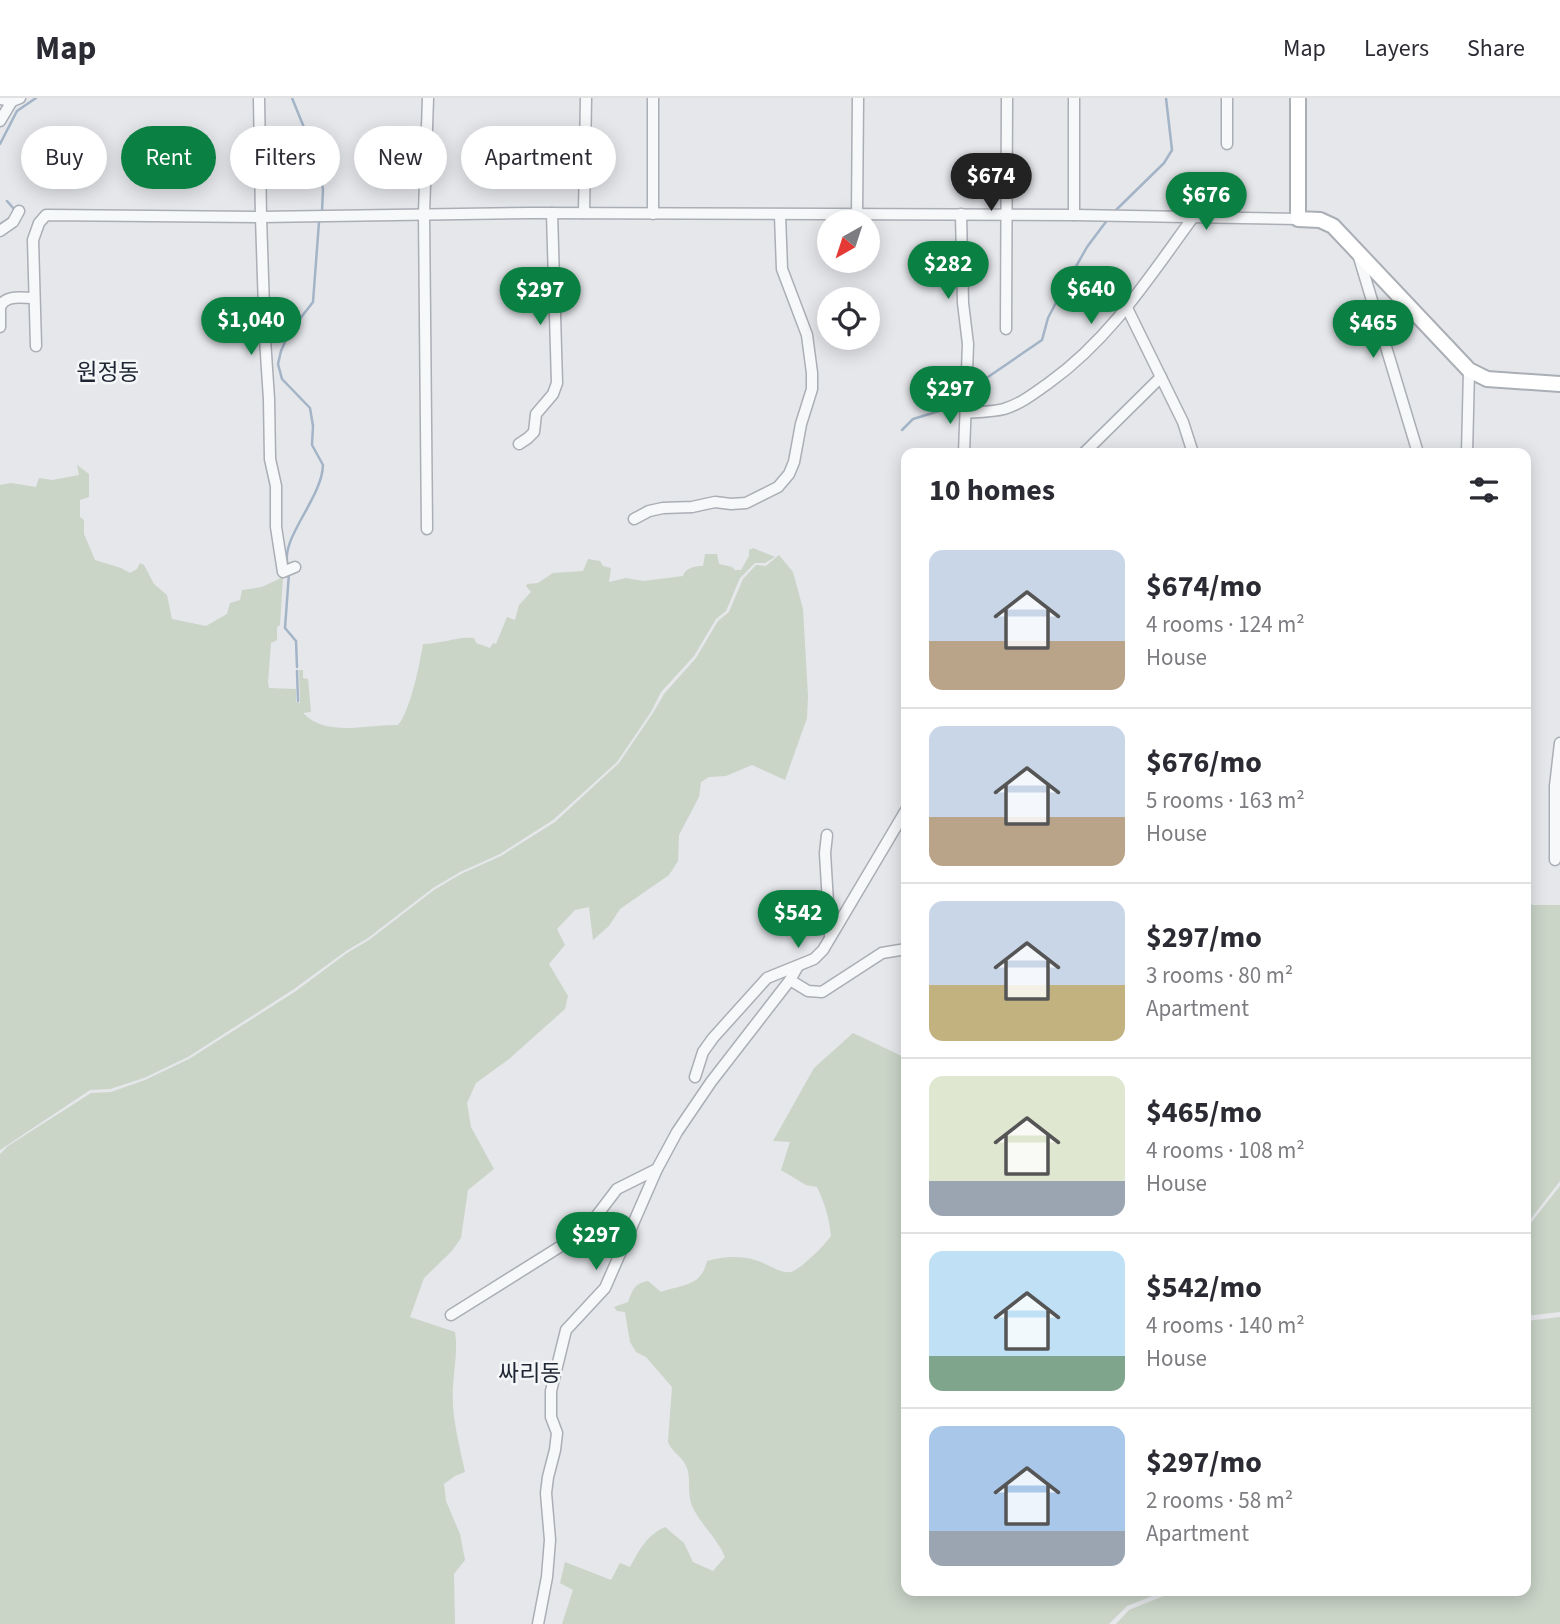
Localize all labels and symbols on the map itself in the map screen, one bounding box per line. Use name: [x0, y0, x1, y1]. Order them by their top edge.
pin: $674: [950, 153, 1032, 213]
pin: $676: [1165, 172, 1247, 232]
north arrow: [817, 210, 880, 273]
pin: $282: [907, 242, 989, 301]
pin: $640: [1050, 266, 1132, 326]
pin: $297: [499, 268, 581, 327]
pin: $1,040: [194, 298, 308, 357]
pin: $465: [1332, 300, 1414, 360]
district label: 원정동: [76, 356, 140, 389]
pin: $297: [909, 366, 991, 426]
pin: $542: [757, 890, 839, 950]
pin: $297: [555, 1212, 637, 1272]
district label: 싸리동: [498, 1357, 562, 1390]

